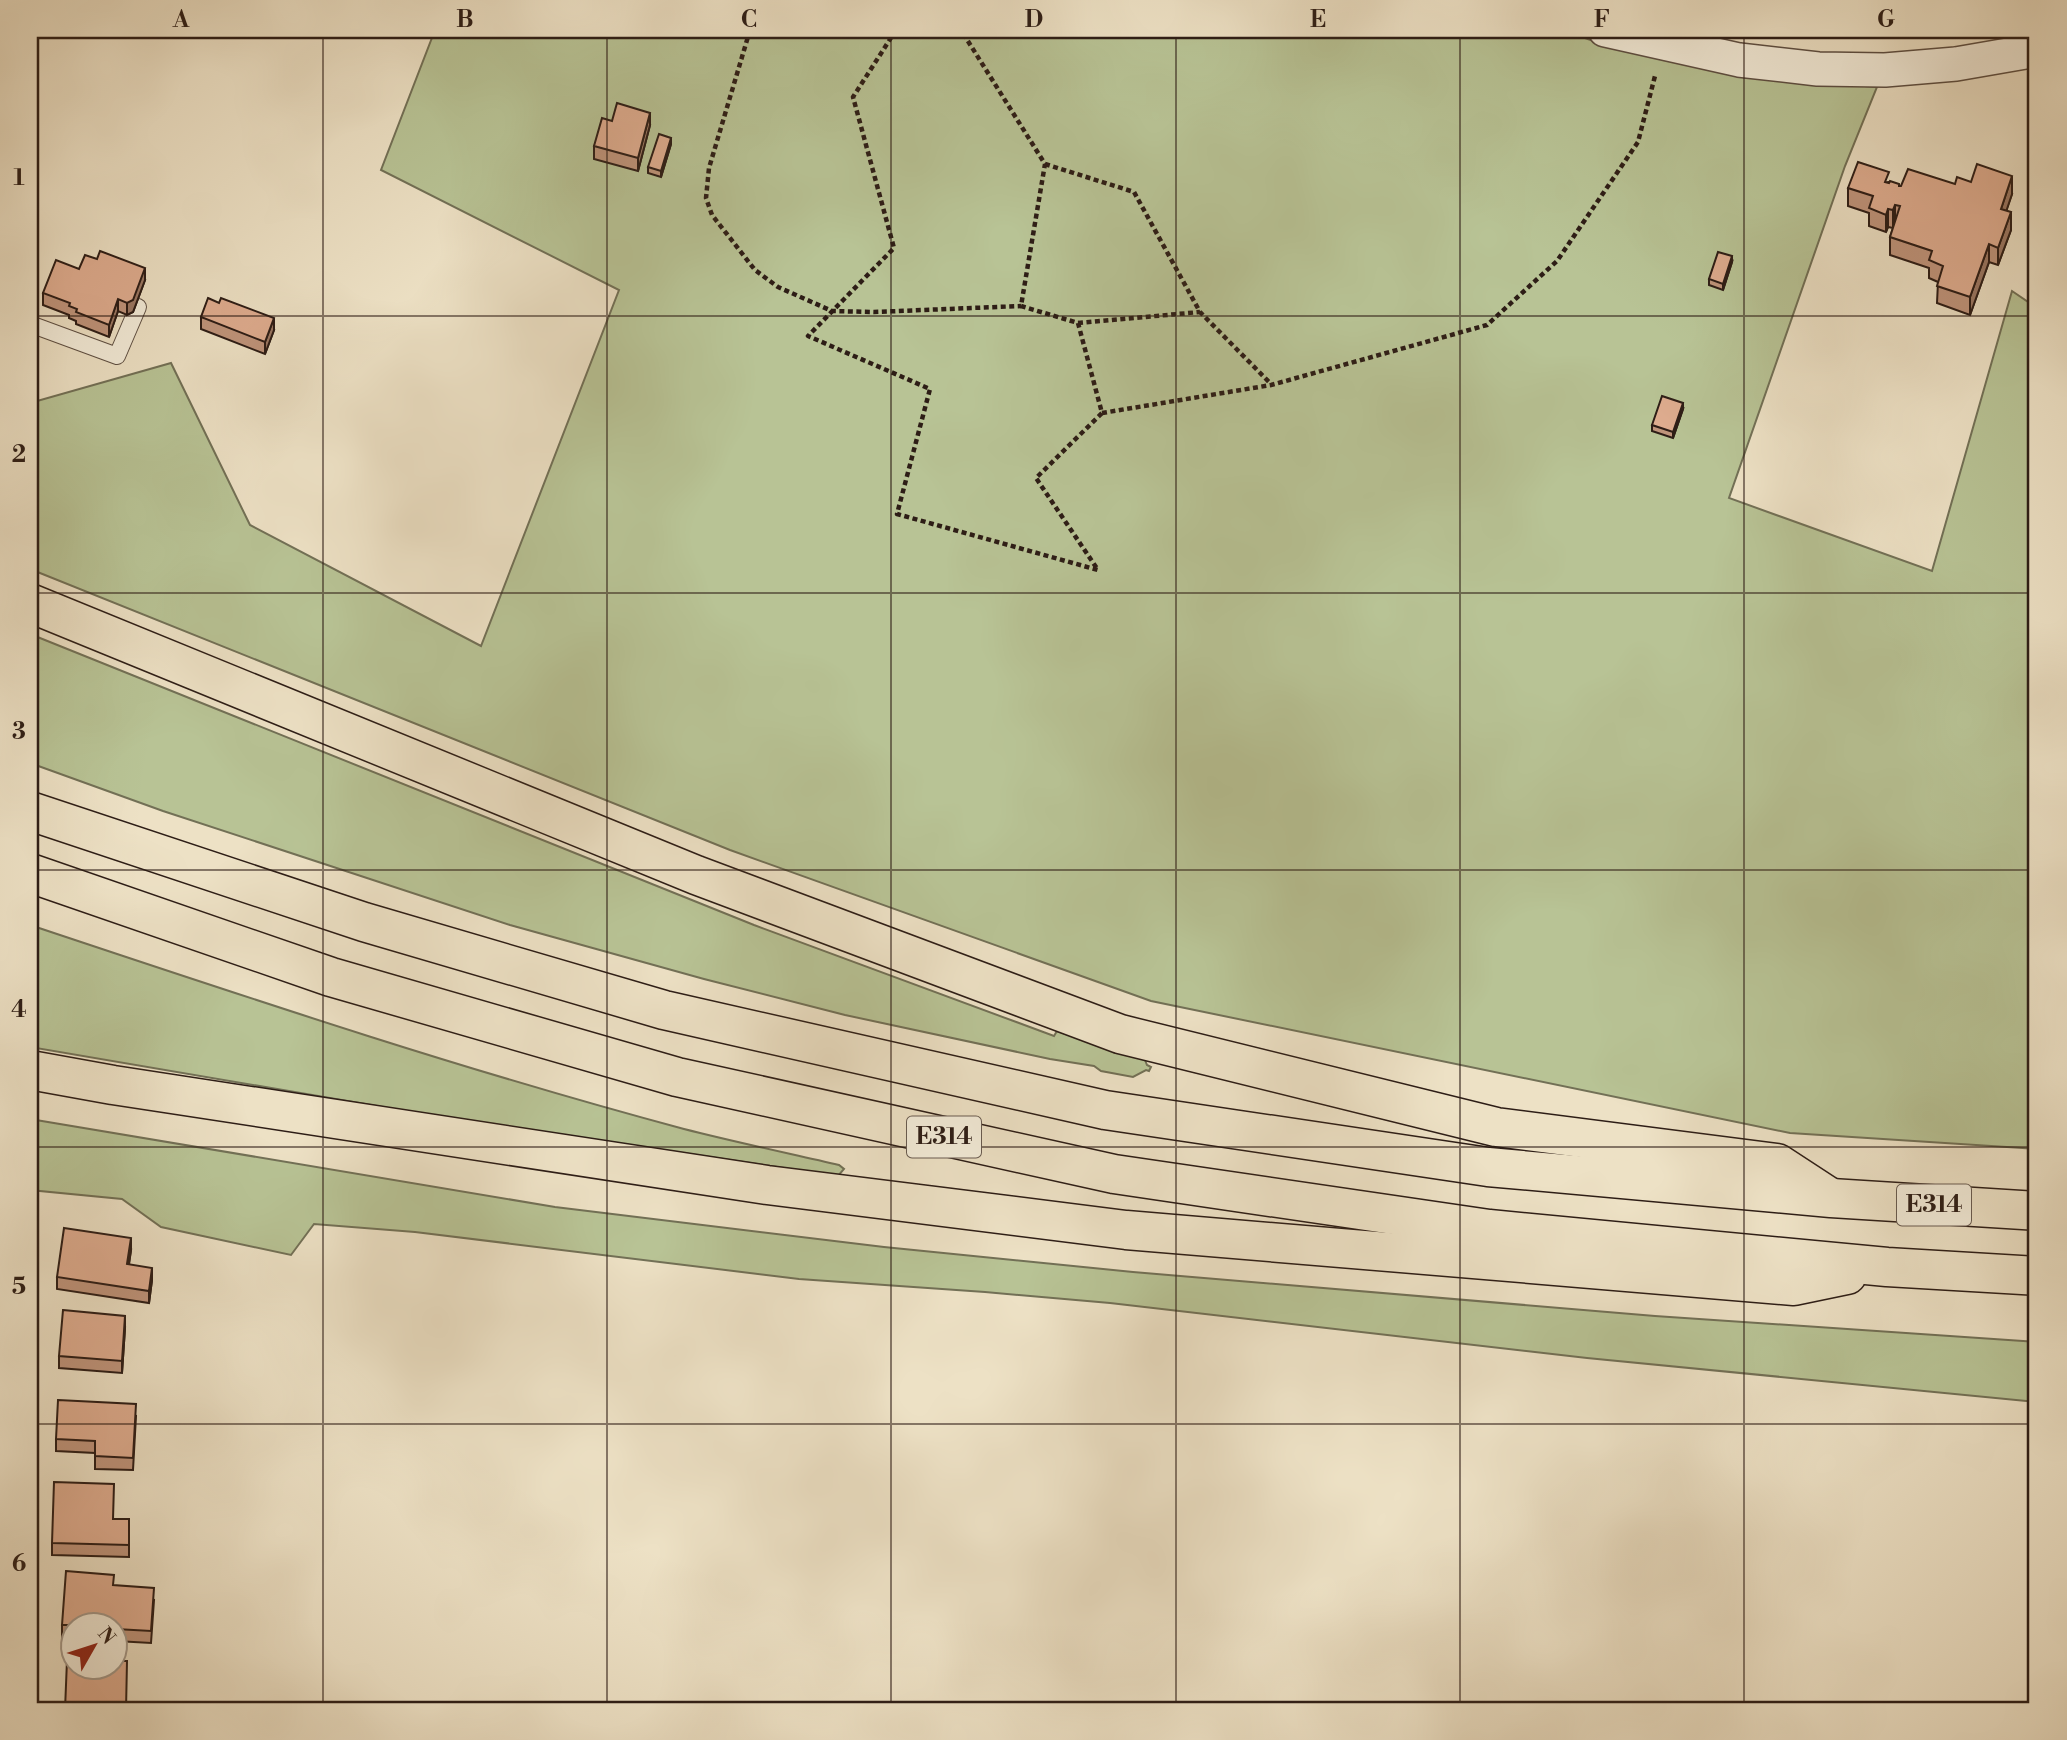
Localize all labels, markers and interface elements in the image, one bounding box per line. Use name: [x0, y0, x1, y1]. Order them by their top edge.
text: A: [172, 6, 190, 34]
text: B: [456, 6, 474, 34]
text: C: [741, 6, 757, 34]
text: D: [1025, 6, 1043, 34]
text: E: [1310, 6, 1326, 34]
text: F: [1594, 6, 1610, 34]
text: G: [1877, 6, 1895, 34]
text: 1: [13, 164, 25, 192]
text: 2: [12, 441, 26, 469]
text: 3: [12, 718, 26, 746]
text: 4: [11, 996, 27, 1024]
road number: E314: [907, 1116, 981, 1157]
road number: E314: [1897, 1184, 1971, 1226]
text: 5: [12, 1273, 26, 1301]
text: 6: [12, 1550, 26, 1578]
north arrow: [60, 1610, 130, 1680]
text: N: [92, 1623, 120, 1649]

